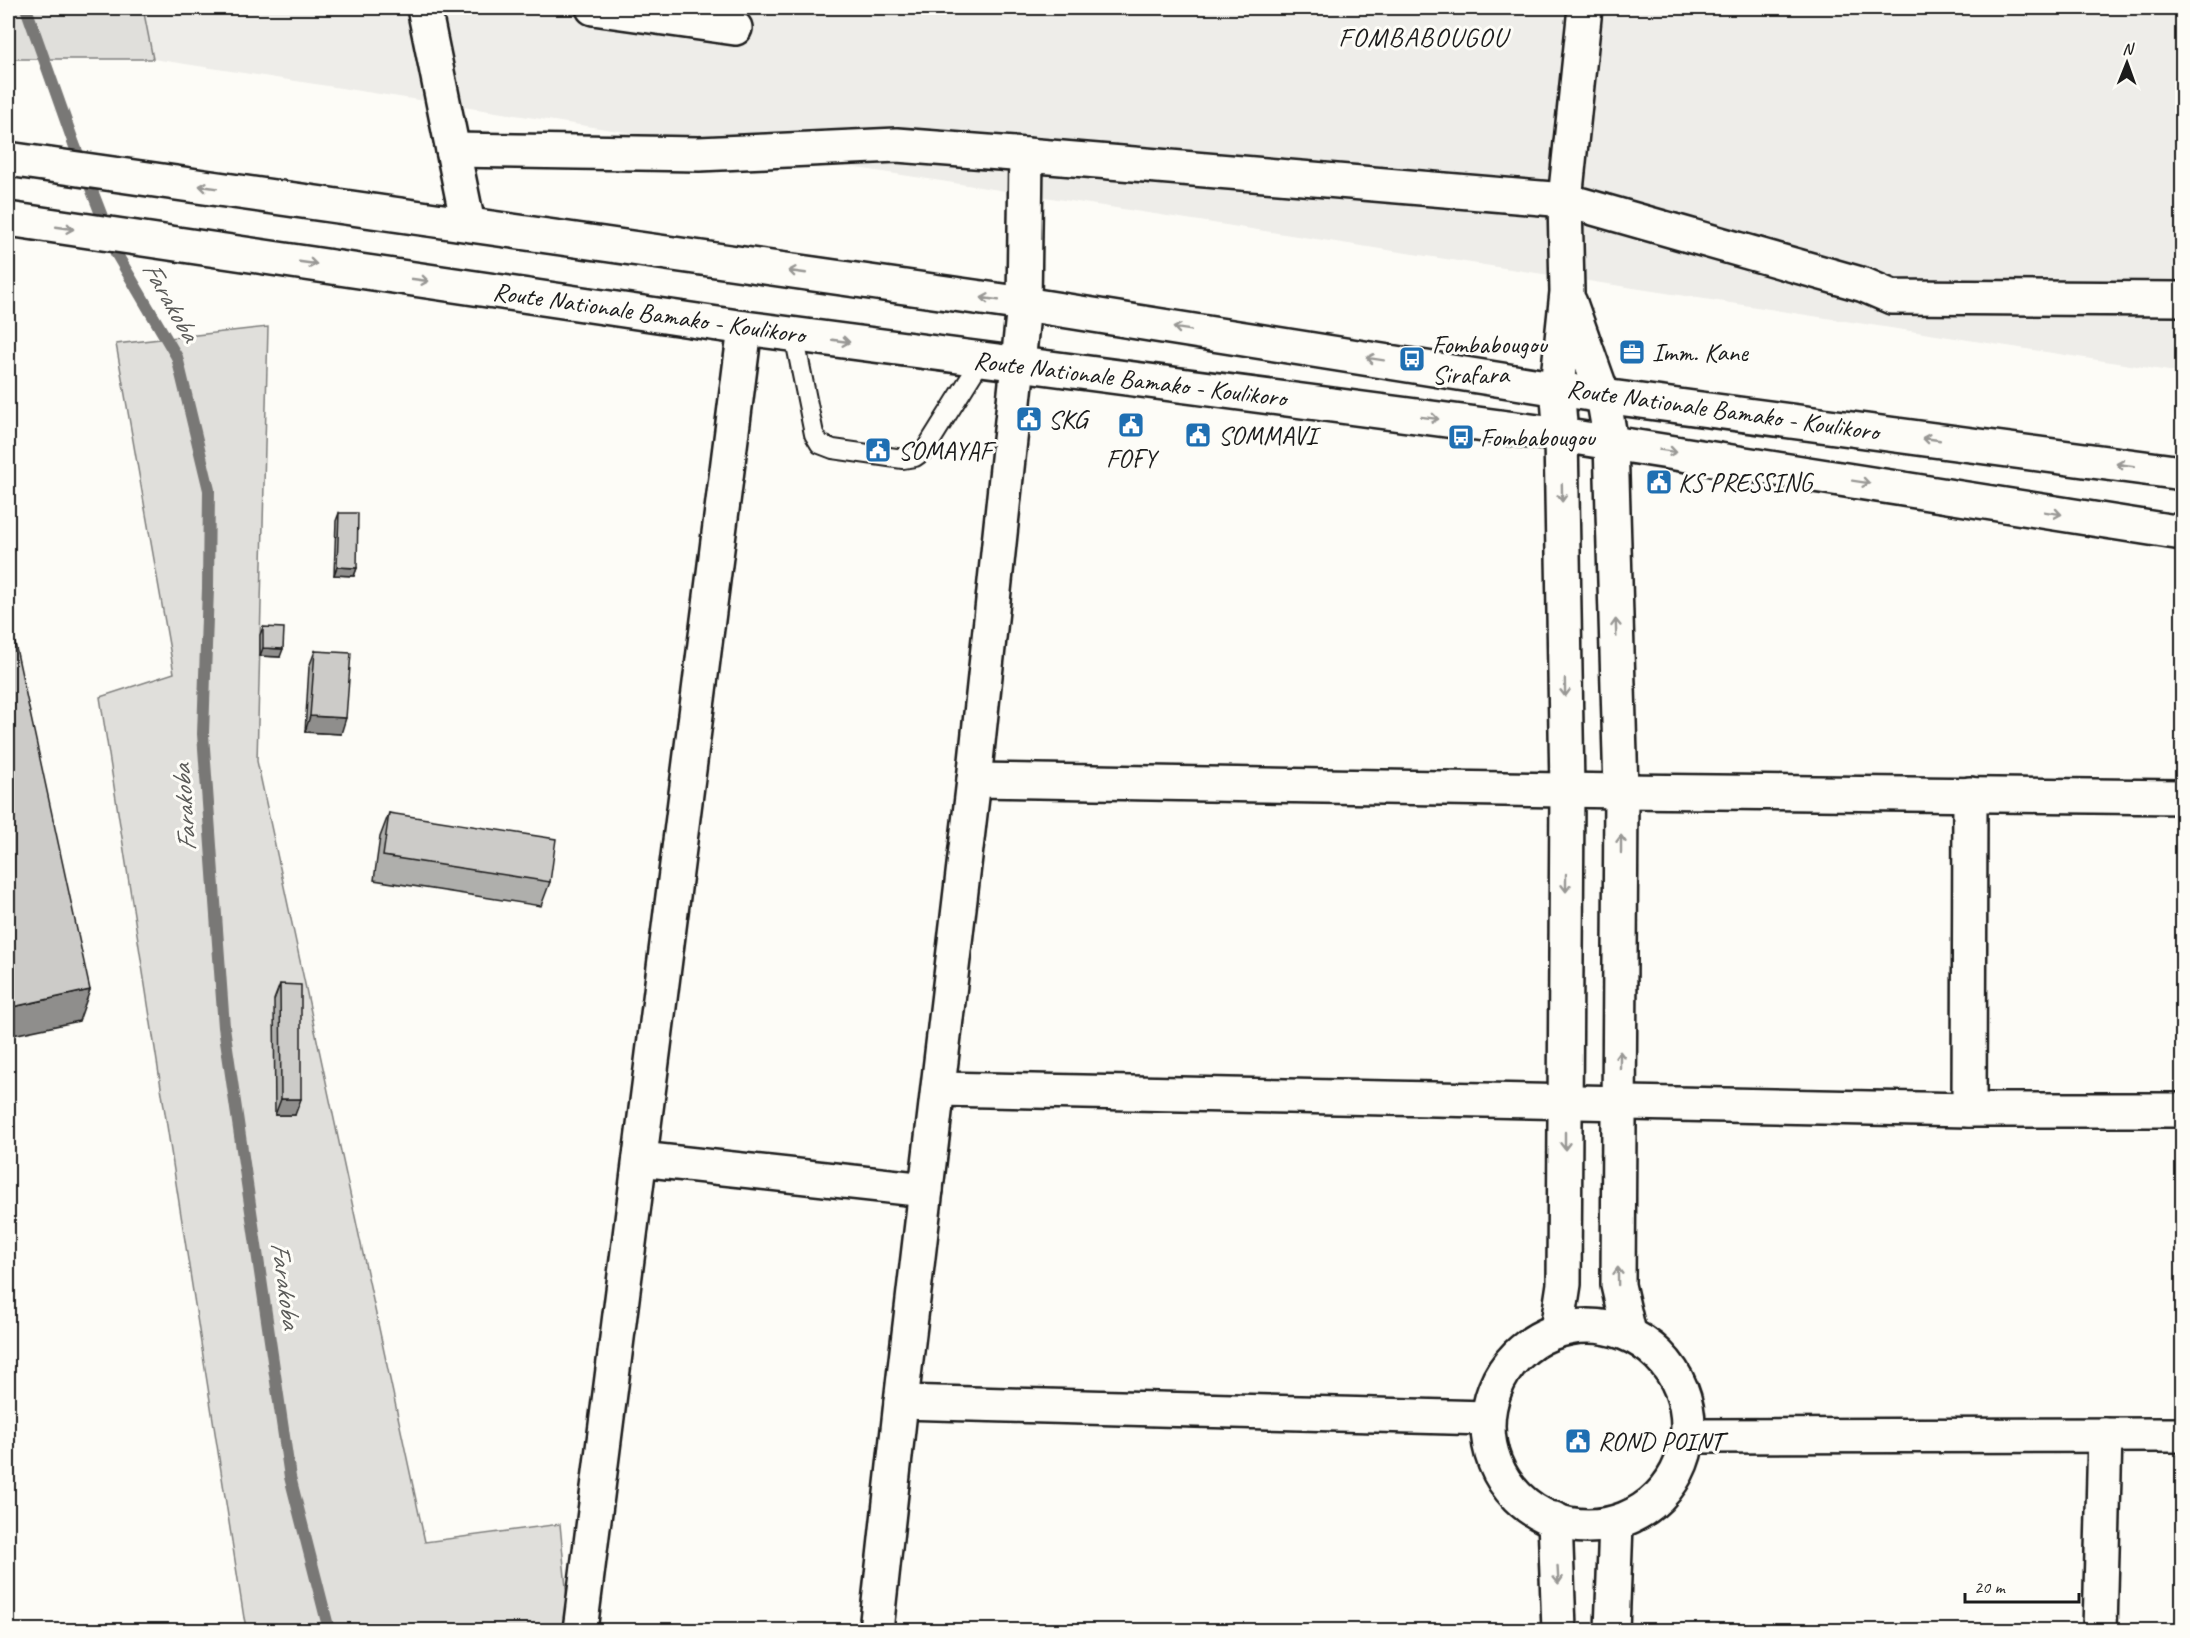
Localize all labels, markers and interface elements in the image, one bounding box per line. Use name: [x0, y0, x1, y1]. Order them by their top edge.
district label: FOMBABOUGOU: [1338, 20, 1511, 54]
north arrow: [2097, 33, 2157, 93]
text: N: [2122, 39, 2135, 59]
one-way arrow: [199, 182, 219, 193]
one-way arrow: [55, 222, 75, 233]
water label: Farakoba: [135, 255, 209, 349]
one-way arrow: [298, 258, 318, 269]
one-way arrow: [787, 266, 807, 277]
one-way arrow: [409, 274, 429, 285]
street label: Route Nationale Bamako - Koulikoro: [491, 275, 810, 352]
one-way arrow: [980, 294, 1000, 305]
one-way arrow: [1173, 323, 1193, 334]
place label: Fombabougou Sirafara: [1432, 328, 1548, 391]
one-way arrow: [831, 335, 851, 346]
place label: Imm. Kane: [1652, 336, 1749, 369]
office icon: Imm. Kane: [1617, 337, 1647, 367]
street label: Route Nationale Bamako - Koulikoro: [972, 343, 1291, 415]
bus stop icon: Fombabougou Sirafara: [1397, 344, 1427, 374]
one-way arrow: [1366, 353, 1385, 364]
street label: Route Nationale Bamako - Koulikoro: [1565, 372, 1884, 449]
place label: SKG: [1048, 403, 1091, 436]
public building icon: SKG: [1014, 404, 1044, 434]
public building icon: FOFY: [1116, 410, 1146, 440]
one-way arrow: [1420, 412, 1440, 423]
place label: SOMMAVI: [1218, 419, 1322, 452]
public building icon: SOMMAVI: [1183, 420, 1213, 450]
place label: Fombabougou: [1480, 421, 1596, 454]
bus stop icon: Fombabougou: [1446, 422, 1476, 452]
place label: SOMAYAF: [898, 434, 996, 467]
one-way arrow: [1922, 434, 1942, 445]
public building icon: SOMAYAF: [863, 435, 893, 465]
place label: FOFY: [1106, 442, 1160, 475]
one-way arrow: [1658, 446, 1678, 457]
one-way arrow: [2115, 460, 2135, 471]
place label: KS PRESSING: [1678, 466, 1815, 499]
public building icon: KS PRESSING: [1644, 467, 1674, 497]
one-way arrow: [1851, 477, 1870, 488]
one-way arrow: [1556, 483, 1568, 503]
one-way arrow: [2043, 507, 2063, 518]
one-way arrow: [1611, 618, 1622, 638]
one-way arrow: [1559, 678, 1571, 698]
water label: Farakoba: [164, 761, 204, 852]
one-way arrow: [1615, 834, 1627, 854]
one-way arrow: [1560, 873, 1572, 893]
one-way arrow: [1614, 1050, 1626, 1070]
one-way arrow: [1559, 1131, 1570, 1151]
water label: Farakoba: [263, 1240, 309, 1332]
one-way arrow: [1613, 1266, 1624, 1286]
place label: ROND POINT: [1598, 1425, 1729, 1458]
public building icon: ROND POINT: [1563, 1426, 1593, 1456]
one-way arrow: [1552, 1564, 1563, 1584]
scale bar: [1965, 1566, 2079, 1604]
text: 20 m: [1974, 1576, 2007, 1598]

